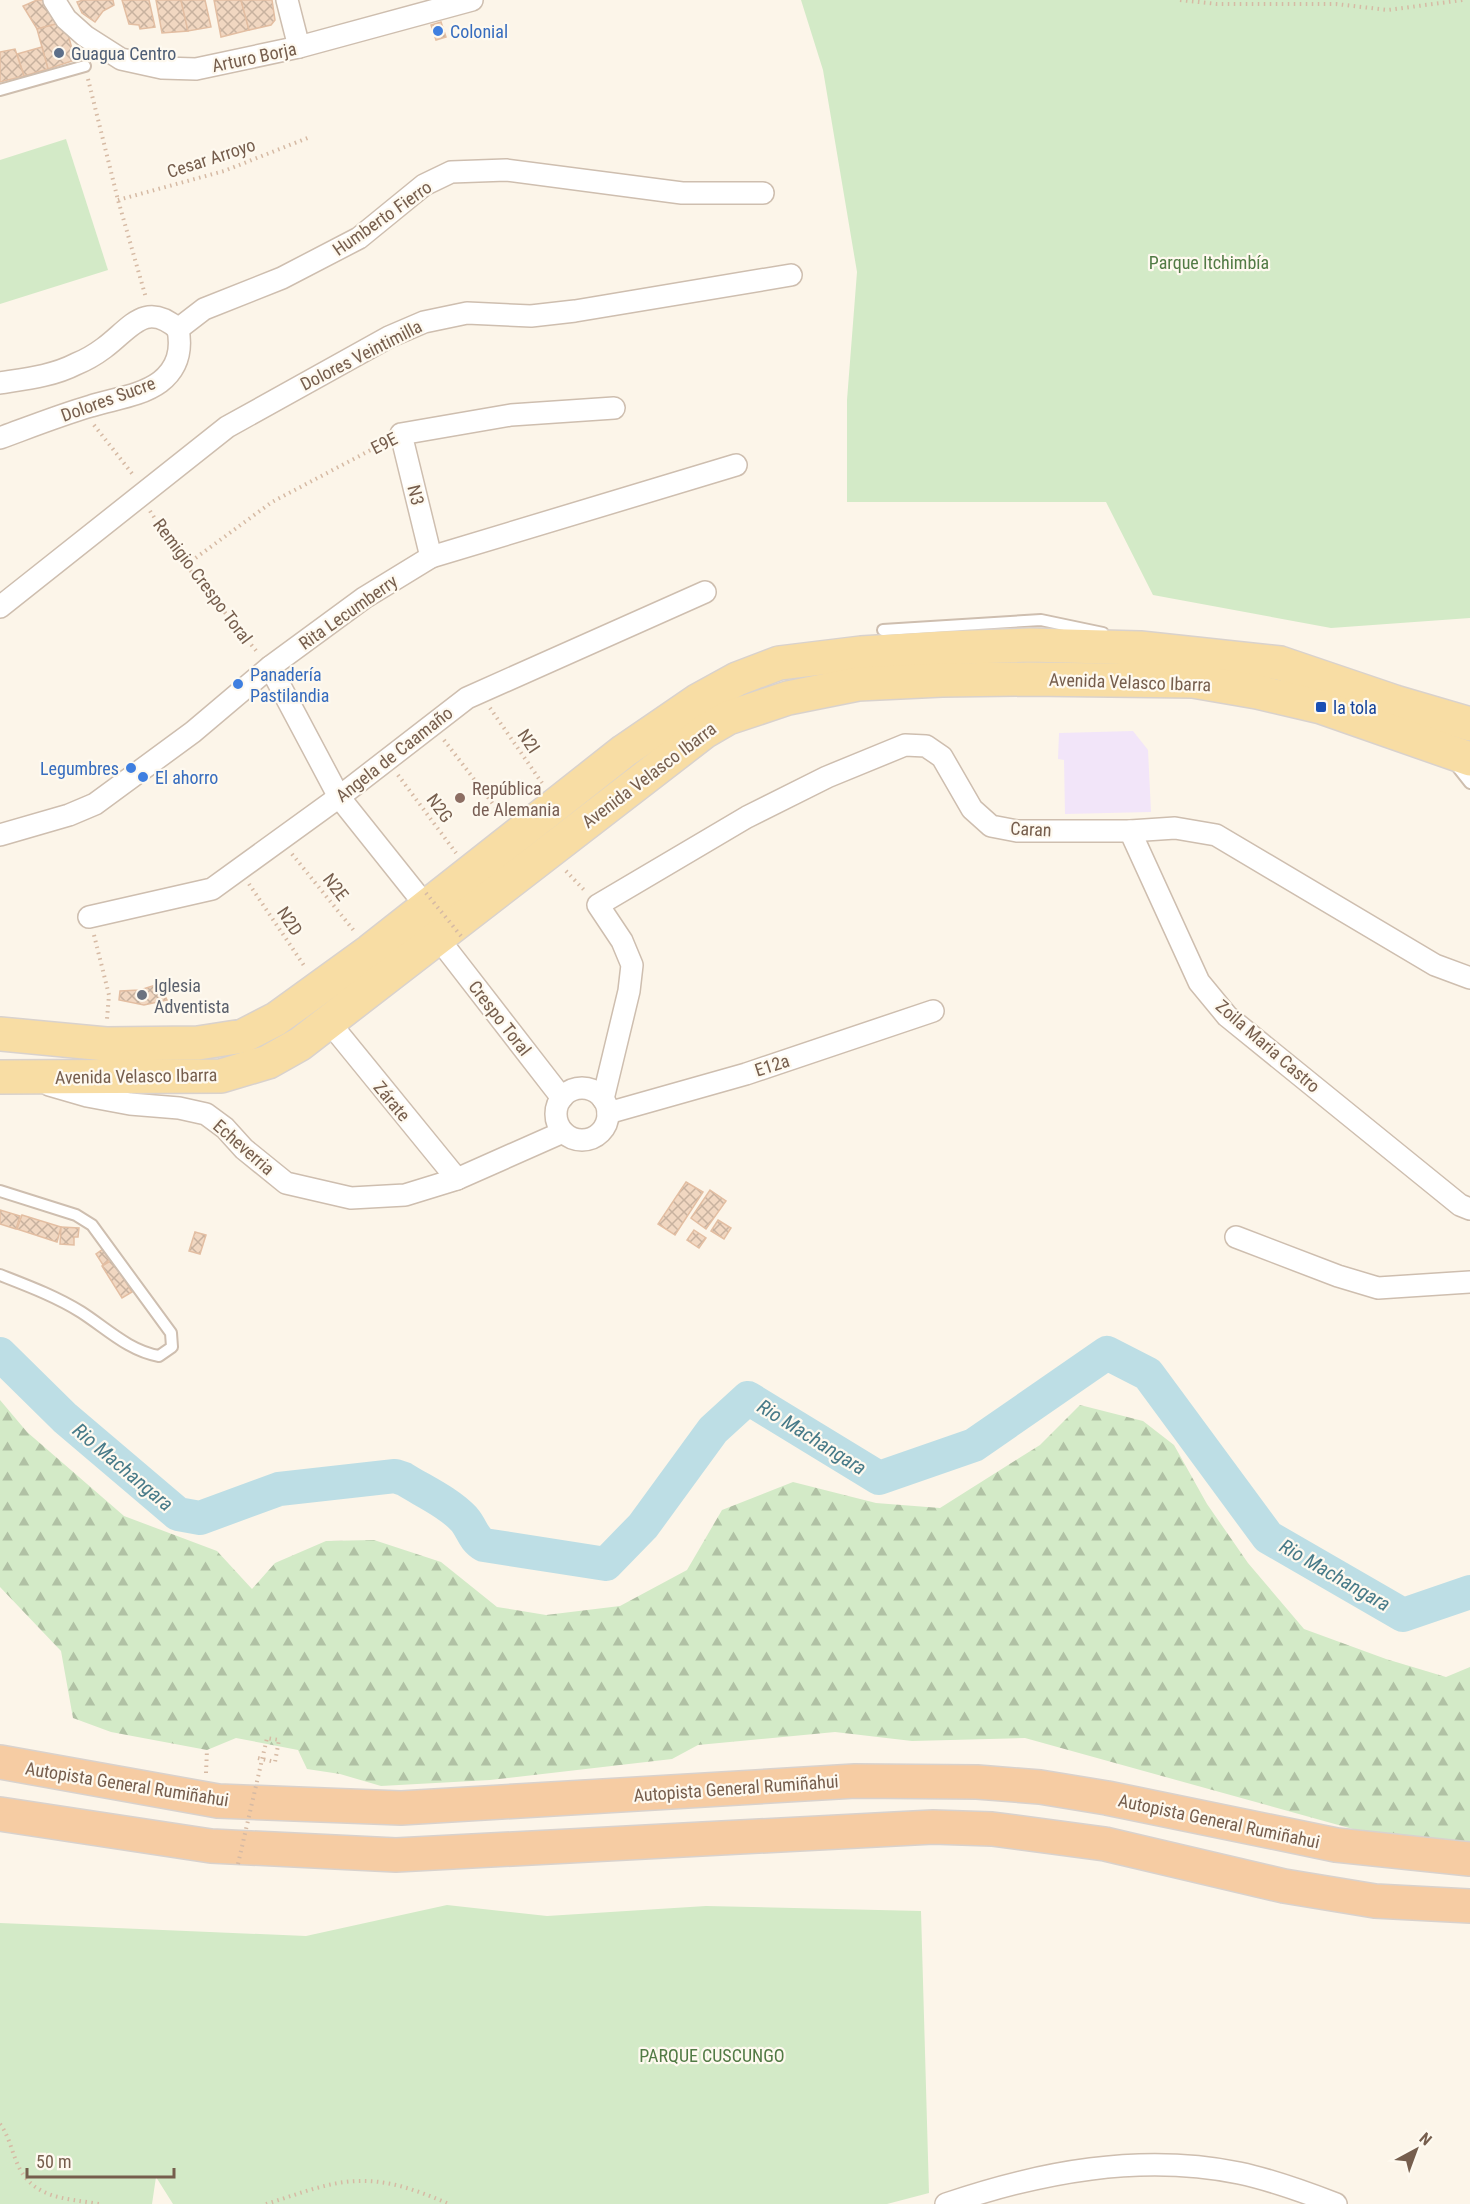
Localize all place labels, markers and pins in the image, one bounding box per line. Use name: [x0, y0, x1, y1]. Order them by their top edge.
place label: Colonial: [450, 21, 508, 42]
marker: Colonial: [431, 24, 445, 38]
place label: Guagua Centro: [71, 43, 176, 64]
marker: Guagua Centro: [52, 46, 66, 60]
place label: Panadería Pastilandia: [250, 664, 329, 706]
marker: Panadería Pastilandia: [231, 677, 245, 691]
place label: la tola: [1333, 697, 1377, 718]
marker: la tola: [1314, 700, 1328, 714]
place label: Legumbres: [40, 758, 119, 779]
marker: Legumbres: [124, 761, 138, 775]
place label: El ahorro: [155, 767, 218, 788]
marker: El ahorro: [136, 770, 150, 784]
place label: República de Alemania: [472, 778, 560, 820]
marker: República de Alemania: [453, 791, 467, 805]
place label: Iglesia Adventista: [154, 975, 230, 1017]
marker: Iglesia Adventista: [135, 988, 149, 1002]

